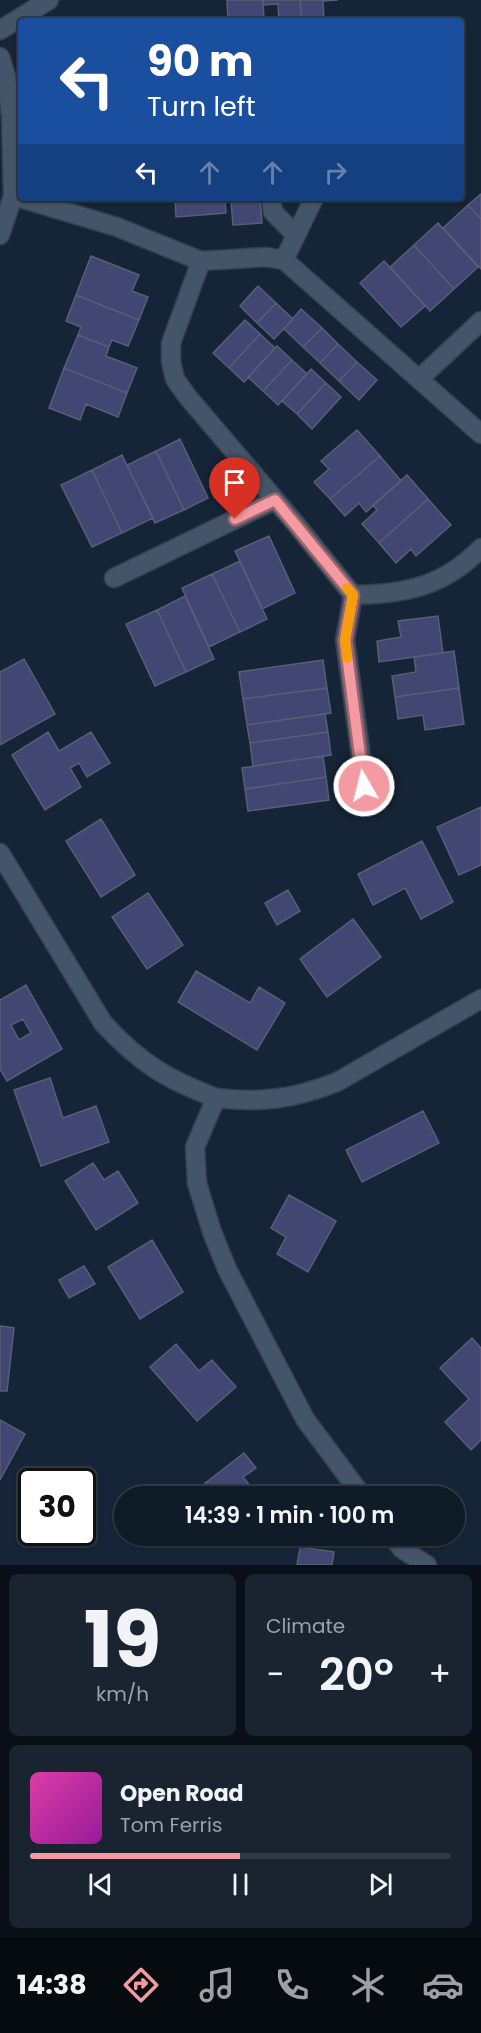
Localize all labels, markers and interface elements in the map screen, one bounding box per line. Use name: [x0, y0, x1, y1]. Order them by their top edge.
text: 90 m: [147, 32, 254, 91]
icon: left: [48, 42, 126, 120]
text: Turn left: [147, 88, 256, 125]
icon: left: [130, 156, 163, 189]
icon: ahead: [193, 156, 226, 189]
icon: ahead: [256, 156, 289, 189]
icon: right: [319, 156, 352, 189]
pin: [209, 457, 260, 519]
icon: arrive: [218, 466, 251, 499]
position arrow: [332, 754, 396, 818]
speed limit sign: 30: [18, 1468, 96, 1546]
text: 14:39 · 1 min · 100 m: [185, 1500, 394, 1531]
text: 19: [84, 1585, 161, 1694]
text: Climate: [266, 1612, 345, 1640]
text: 20°: [319, 1643, 394, 1706]
text: −: [266, 1651, 284, 1698]
text: +: [428, 1651, 451, 1698]
text: km/h: [96, 1680, 149, 1708]
text: Open Road: [120, 1778, 244, 1809]
text: Tom Ferris: [120, 1811, 222, 1839]
icon: previous: [84, 1868, 117, 1901]
icon: pause: [224, 1868, 257, 1901]
icon: next: [364, 1868, 397, 1901]
icon: directions: [120, 1964, 162, 2006]
icon: music: [196, 1964, 238, 2006]
icon: phone: [271, 1964, 313, 2006]
icon: climate: [347, 1964, 389, 2006]
icon: car: [422, 1964, 464, 2006]
text: 14:38: [17, 1966, 87, 2003]

